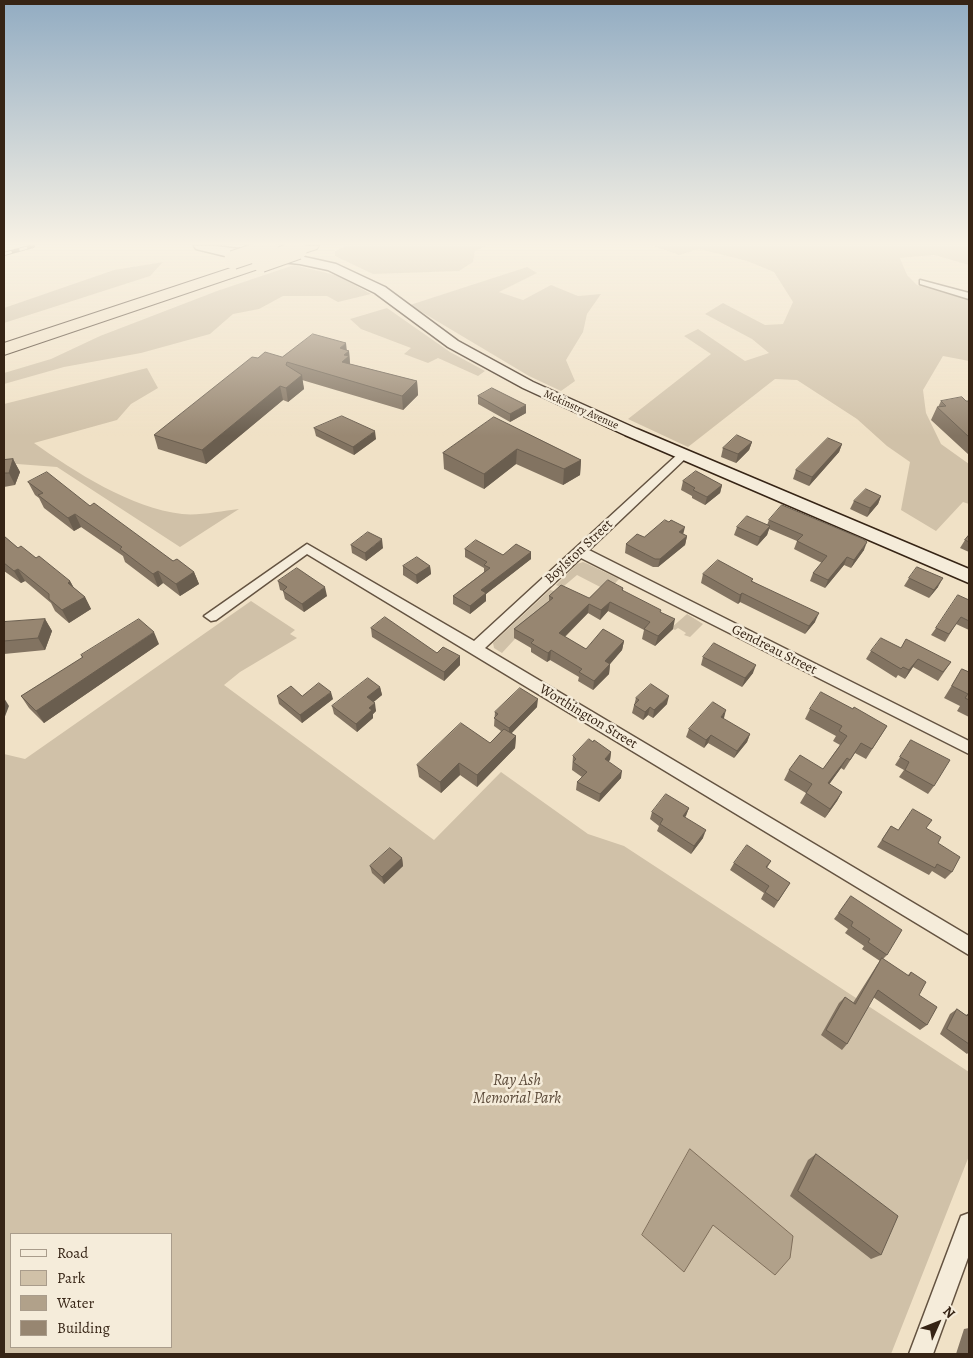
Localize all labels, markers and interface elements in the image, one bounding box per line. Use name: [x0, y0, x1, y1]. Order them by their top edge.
street label: Mckinstry Avenue: [541, 388, 621, 432]
street label: Boylston Street: [542, 516, 616, 588]
street label: Gendreau Street: [729, 621, 819, 679]
street label: Worthington Street: [536, 681, 640, 753]
park label: Ray Ash Memorial Park: [473, 1071, 561, 1109]
legend: [10, 1233, 172, 1348]
text: Road: [57, 1243, 88, 1263]
text: Park: [57, 1268, 85, 1288]
text: Water: [57, 1293, 94, 1313]
north arrow: [913, 1298, 963, 1348]
text: N: [939, 1302, 960, 1322]
text: Building: [57, 1318, 110, 1338]

